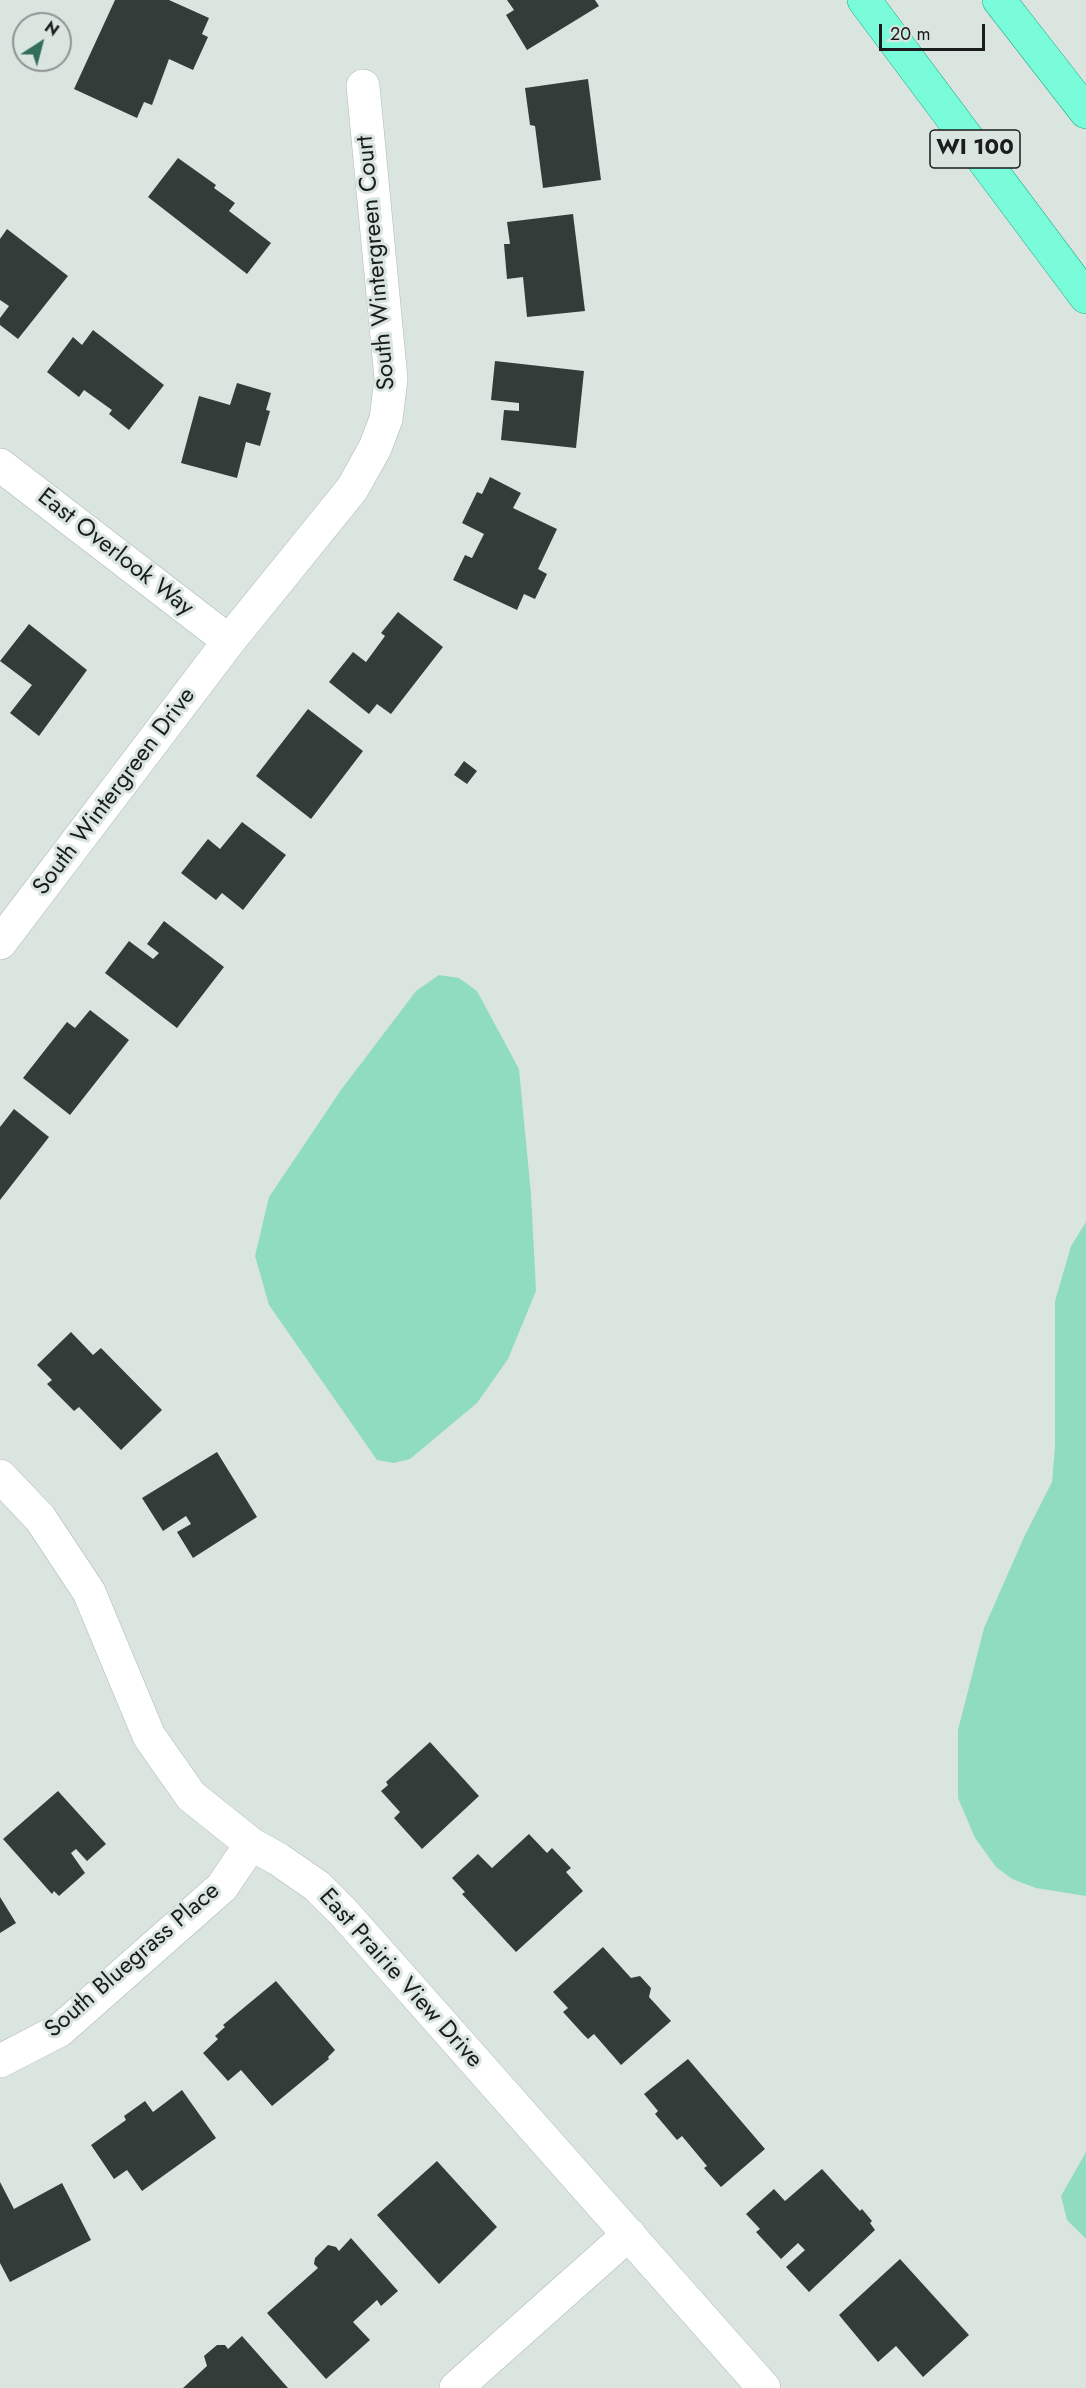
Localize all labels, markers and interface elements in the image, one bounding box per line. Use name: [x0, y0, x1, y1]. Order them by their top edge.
north arrow: [12, 12, 72, 72]
scale bar: [882, 12, 988, 50]
text: N: [40, 16, 64, 42]
text: 20 m: [890, 21, 930, 47]
road number: WI 100: [930, 130, 1020, 168]
street label: South Wintergreen Court: [352, 135, 402, 391]
street label: East Overlook Way: [31, 483, 199, 623]
street label: South Wintergreen Drive: [28, 683, 202, 901]
street label: South Bluegrass Place: [40, 1877, 226, 2045]
street label: East Prairie View Drive: [312, 1884, 488, 2074]

